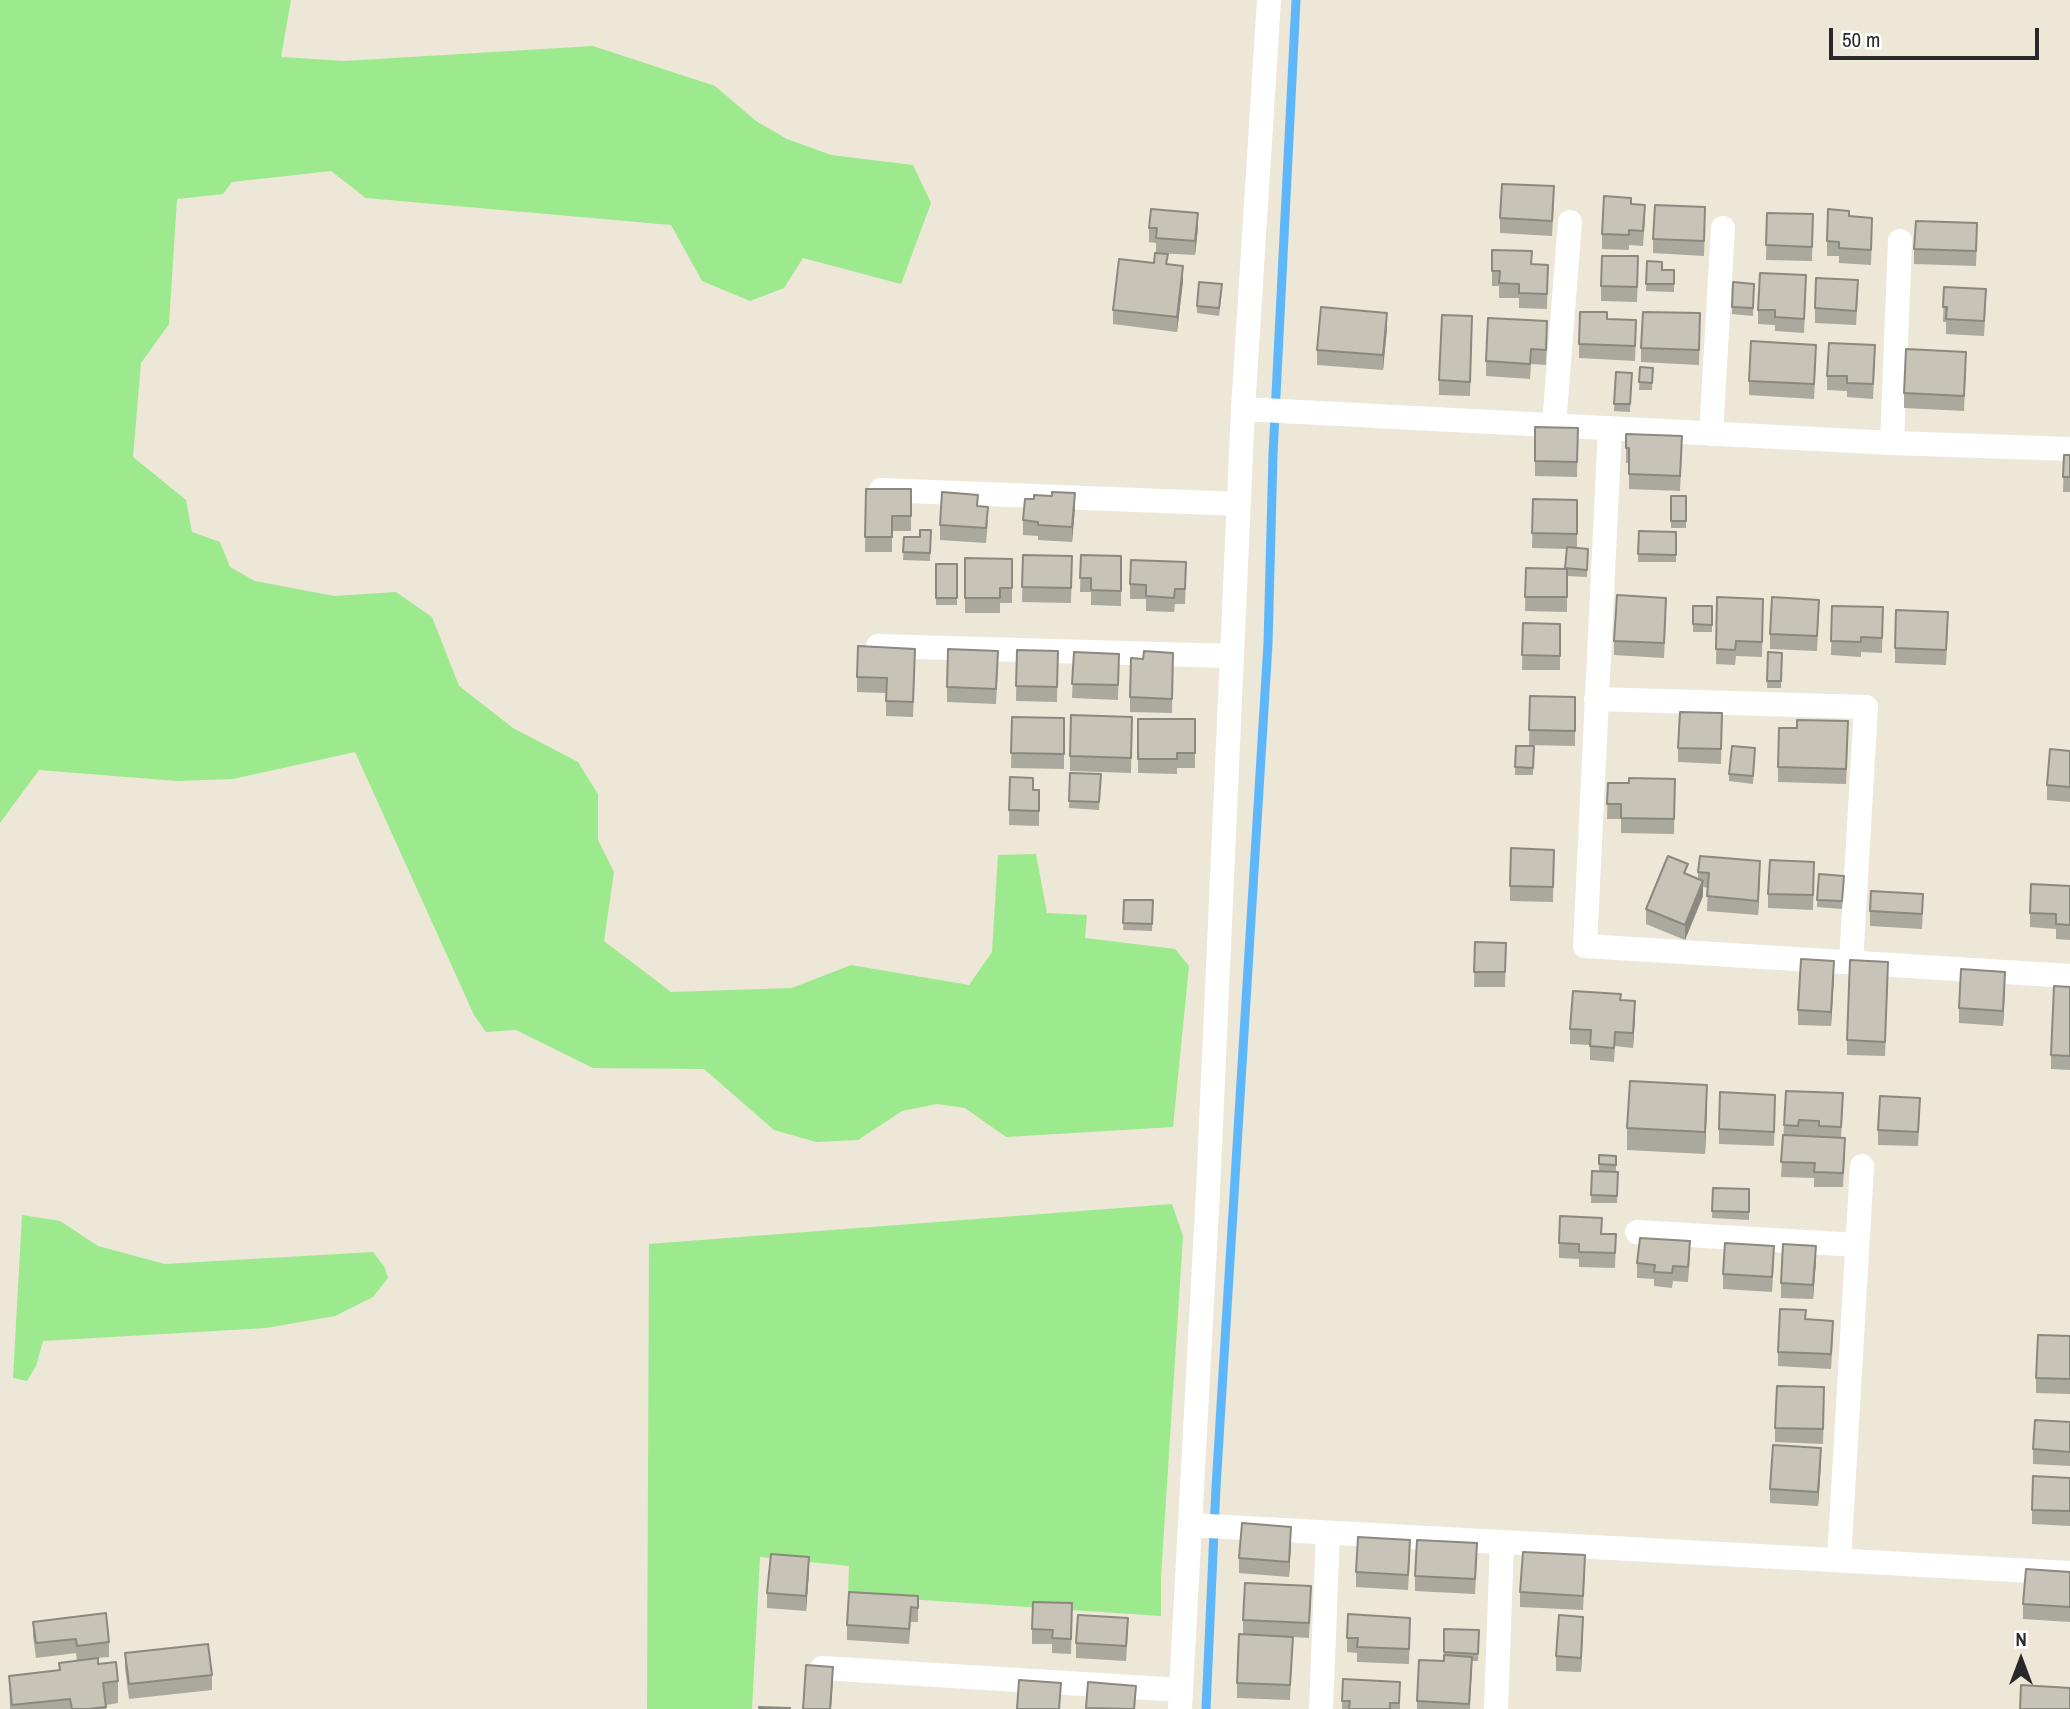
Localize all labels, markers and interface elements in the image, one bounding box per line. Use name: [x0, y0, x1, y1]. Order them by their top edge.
scale bar: [1832, 14, 2042, 58]
text: 50 m: [1842, 25, 1880, 54]
north arrow: [1986, 1625, 2056, 1695]
text: N: [2015, 1626, 2027, 1652]

